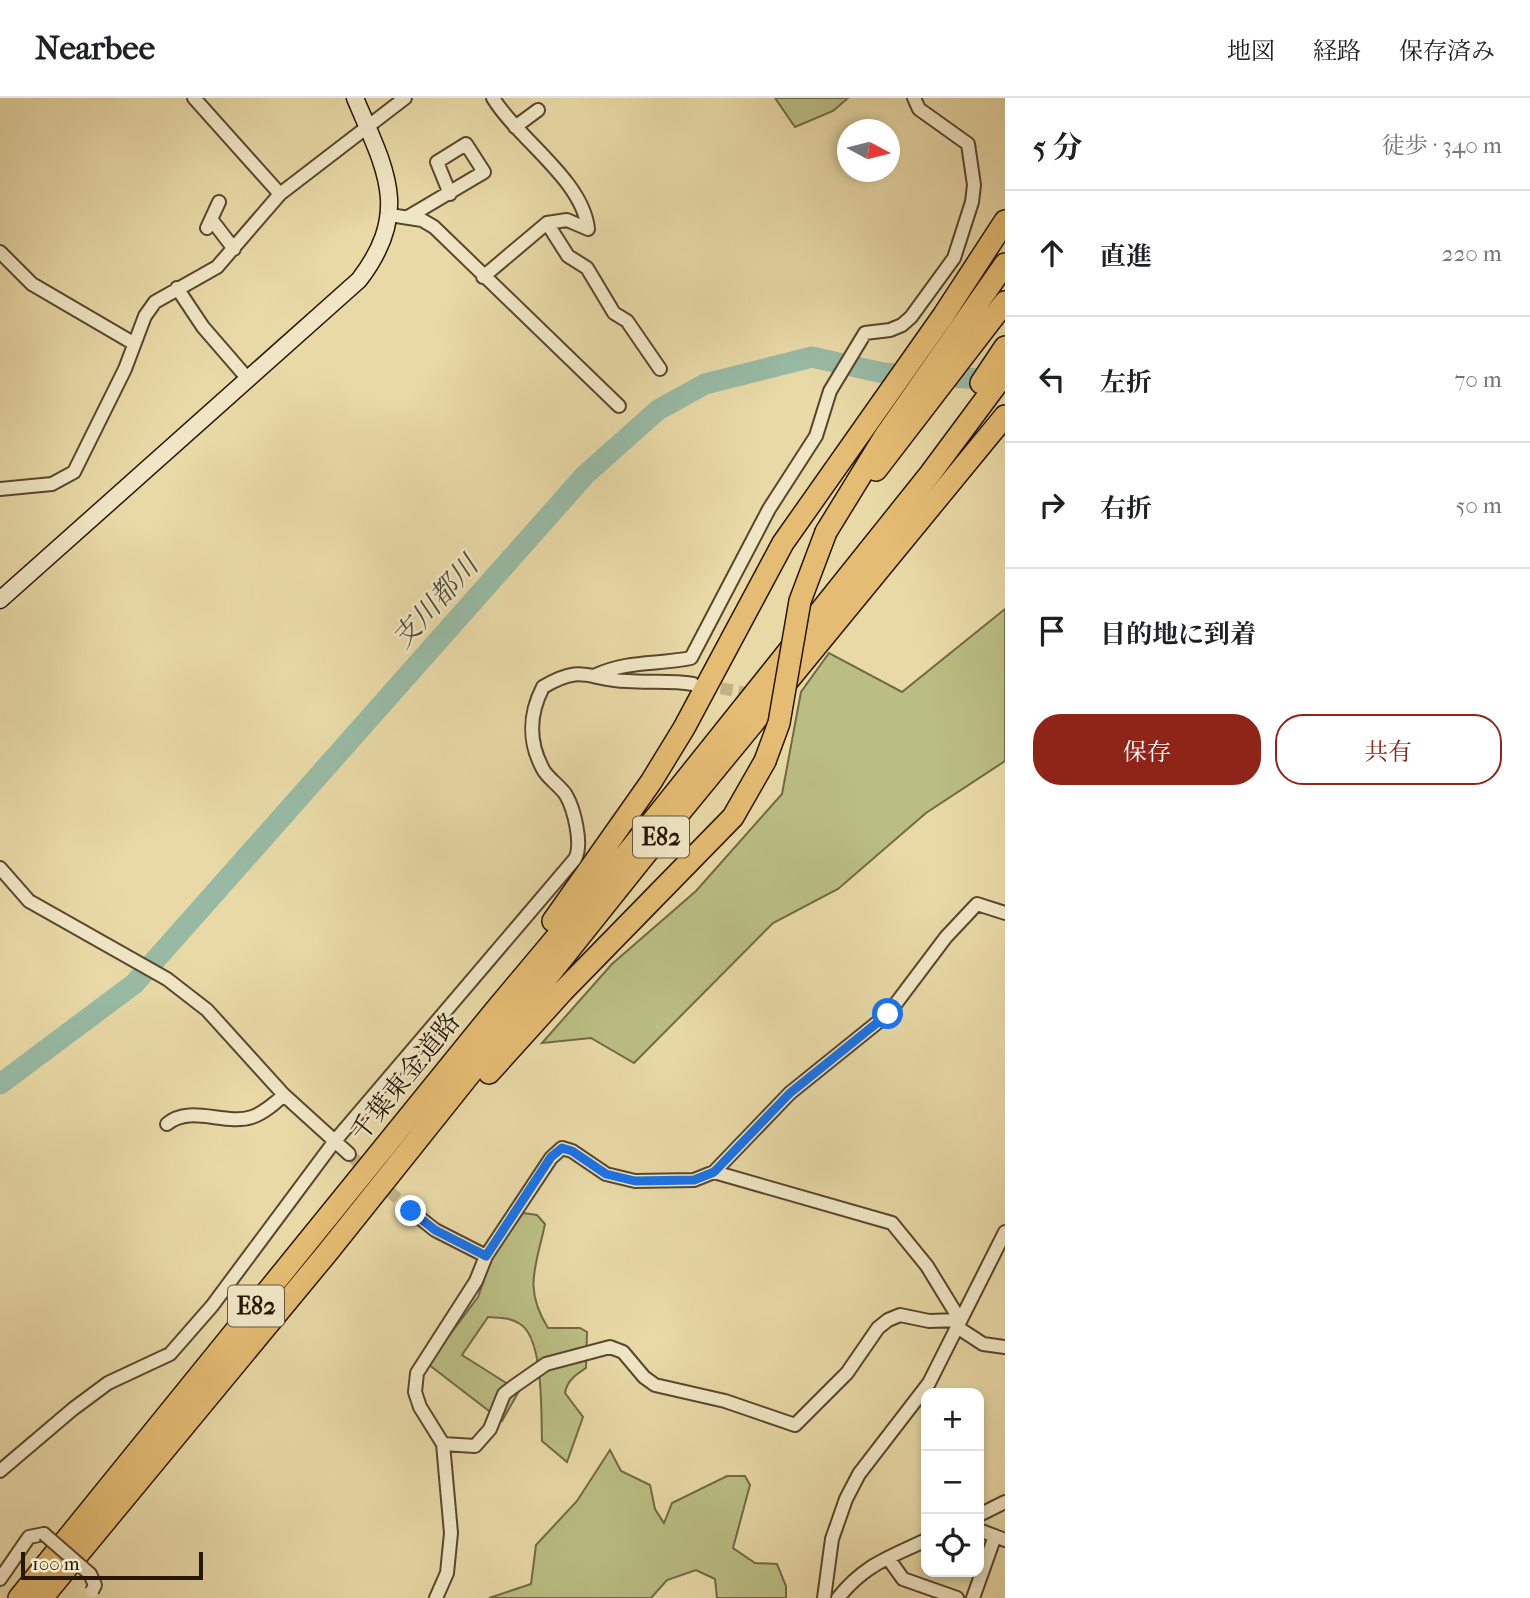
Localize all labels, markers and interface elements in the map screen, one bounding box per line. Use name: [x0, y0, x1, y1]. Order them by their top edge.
text: Nearbee: [35, 29, 155, 68]
text: 地図: [1227, 37, 1275, 65]
text: 経路: [1313, 37, 1361, 65]
text: 保存済み: [1399, 37, 1495, 65]
north arrow: [837, 119, 900, 182]
text: 5 分: [1033, 130, 1082, 165]
text: 徒歩 · 340 m: [1382, 132, 1502, 159]
icon: ahead: [1033, 234, 1071, 272]
text: 220 m: [1442, 240, 1502, 267]
text: 直進: [1100, 241, 1152, 272]
icon: left: [1033, 360, 1071, 398]
text: 70 m: [1454, 366, 1502, 393]
text: 左折: [1100, 367, 1152, 398]
icon: right: [1033, 486, 1071, 524]
text: 50 m: [1455, 492, 1502, 519]
text: 右折: [1100, 493, 1152, 524]
water label: 支川都川: [385, 547, 487, 655]
icon: arrive: [1033, 612, 1071, 650]
text: 目的地に到着: [1100, 619, 1256, 650]
button: 保存: [1033, 714, 1261, 785]
button: 共有: [1275, 714, 1502, 785]
road number: E82: [633, 816, 689, 858]
route start: [872, 998, 903, 1029]
street label: 千葉東金道路: [344, 1007, 466, 1147]
route end: [395, 1195, 426, 1226]
road number: E82: [228, 1286, 284, 1326]
map controls: [921, 1388, 984, 1577]
button: +: [921, 1388, 984, 1451]
button: −: [921, 1451, 984, 1514]
button: locate: [921, 1514, 984, 1577]
scale bar: [21, 1549, 203, 1581]
text: 100 m: [32, 1553, 80, 1575]

